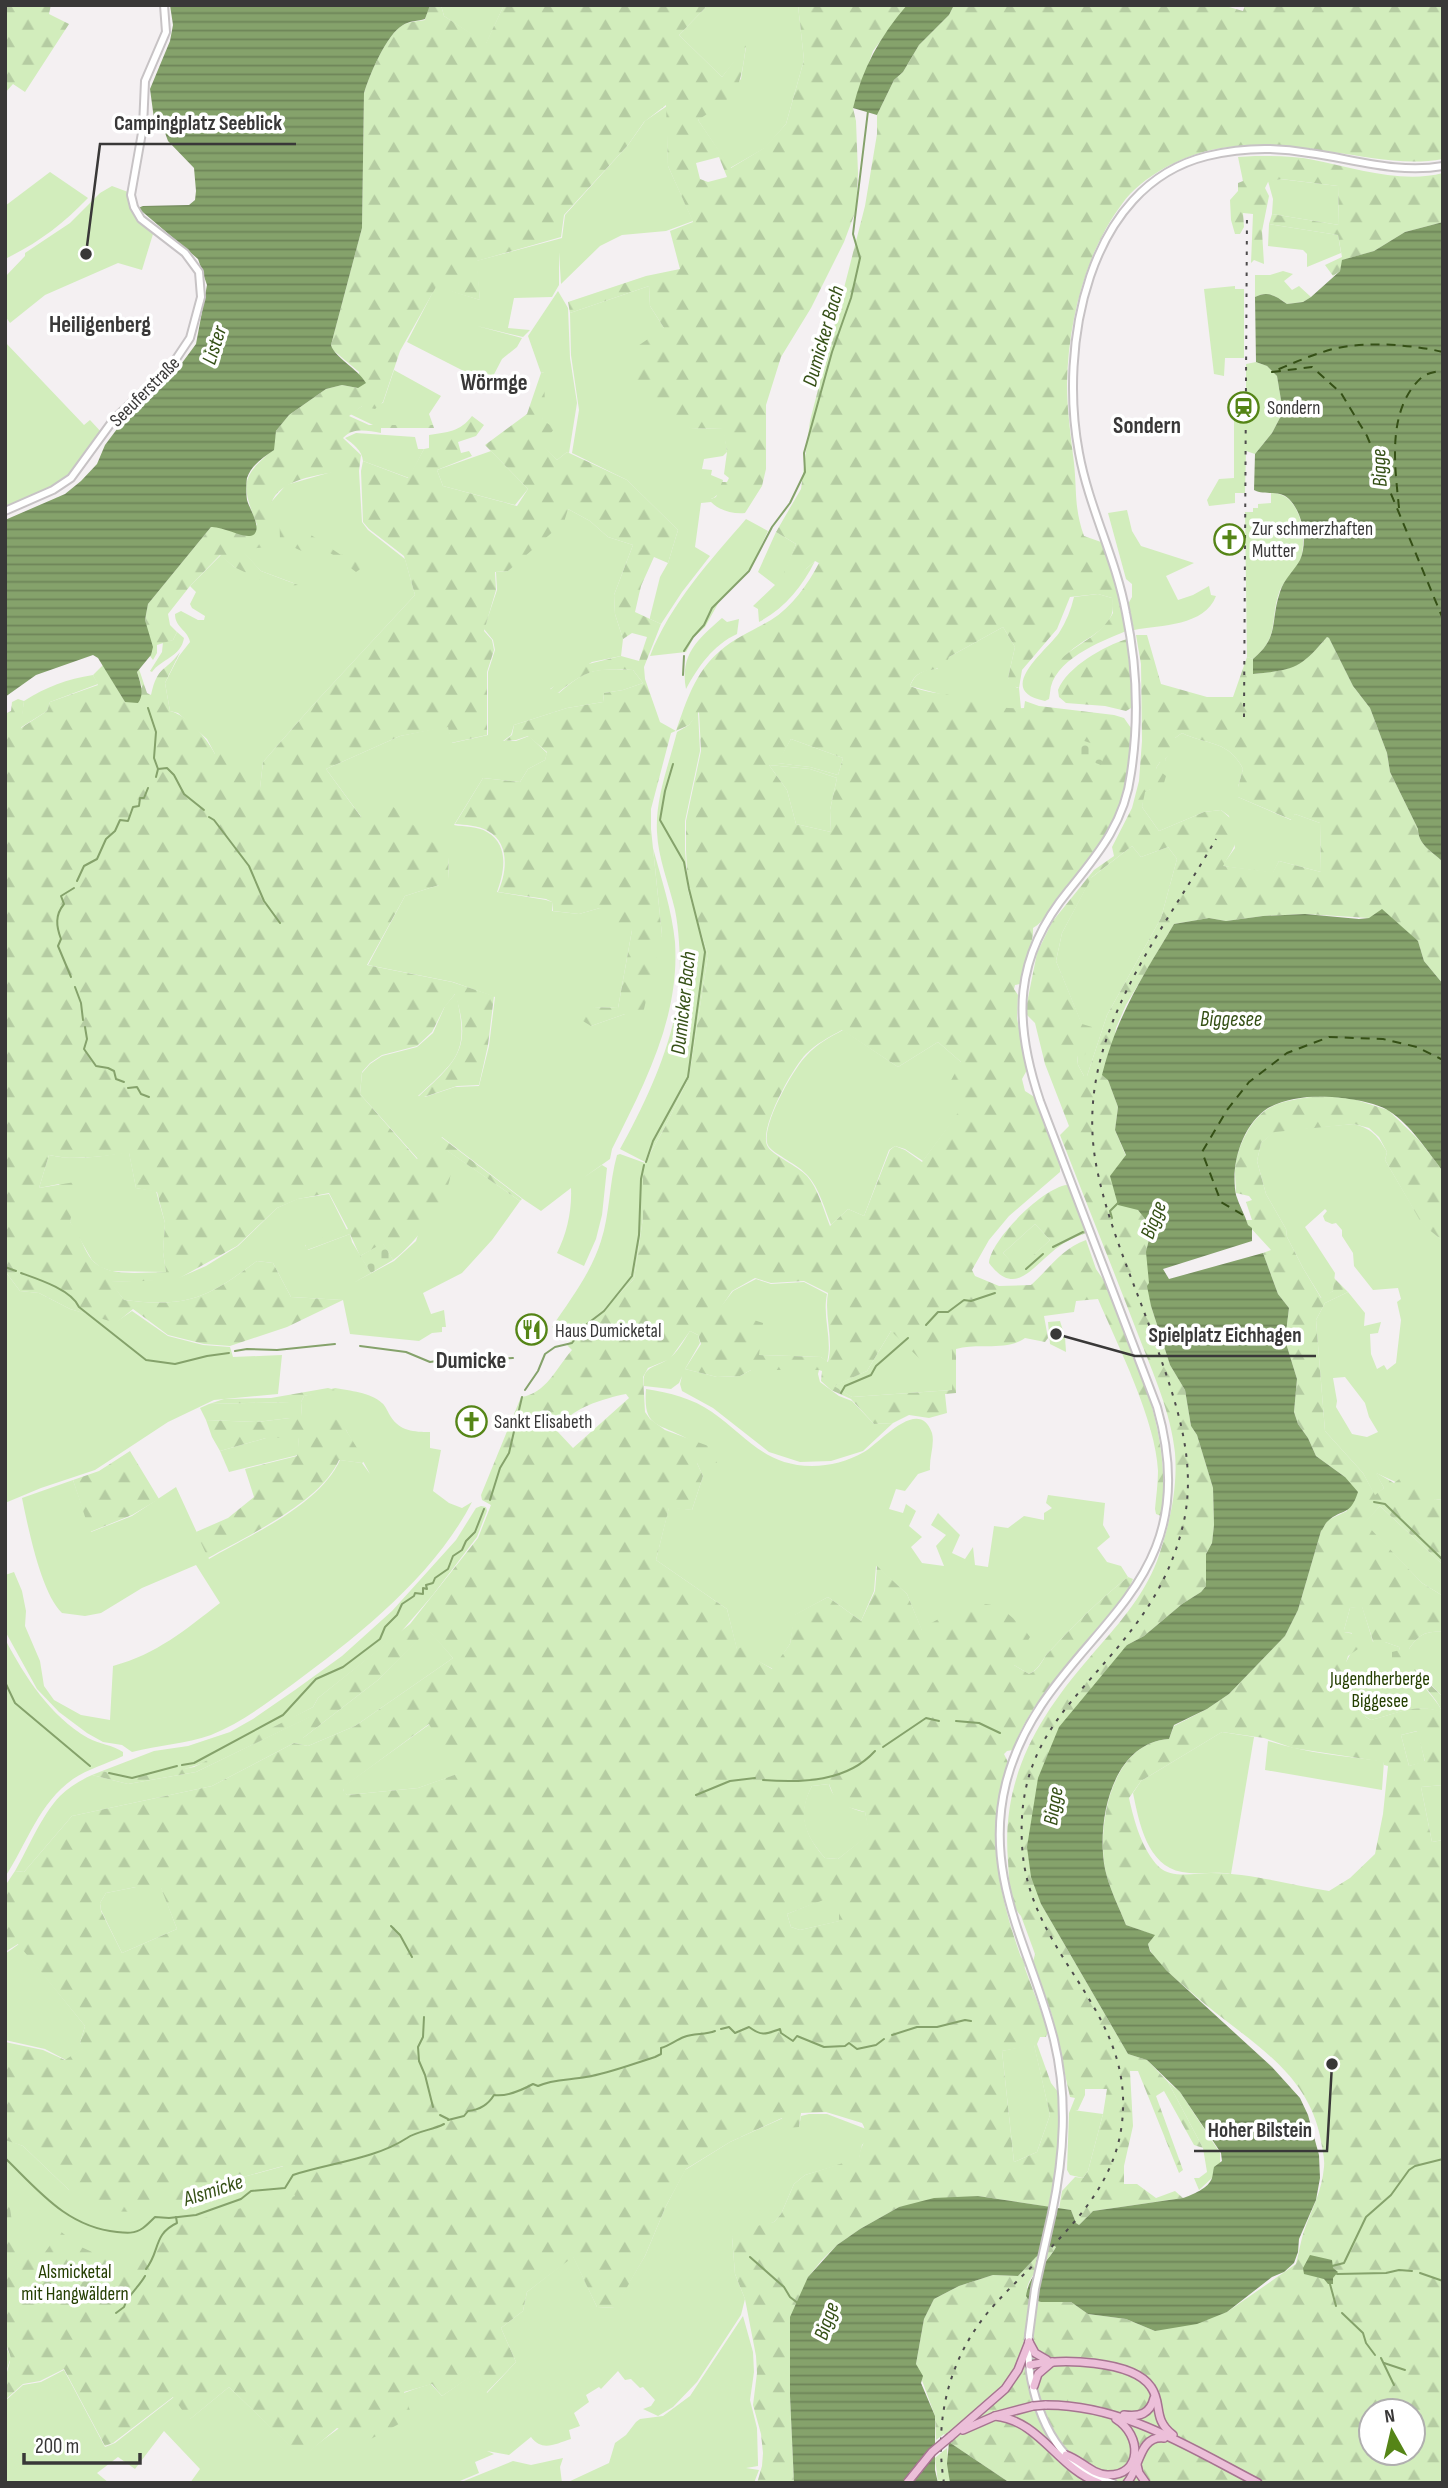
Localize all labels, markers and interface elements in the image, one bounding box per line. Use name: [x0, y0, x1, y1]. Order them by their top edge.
callout: Campingplatz Seeblick: [100, 102, 296, 144]
text: Campingplatz Seeblick: [114, 111, 282, 136]
water label: Dumicker Bach: [797, 283, 850, 389]
district label: Heiligenberg: [49, 311, 151, 339]
water label: Lister: [197, 322, 233, 368]
street label: Seeuferstraße: [105, 352, 185, 432]
district label: Wörmge: [460, 369, 528, 397]
station icon: Sondern: [1227, 390, 1261, 424]
place label: Sondern: [1267, 397, 1320, 420]
district label: Sondern: [1113, 412, 1181, 440]
water label: Bigge: [1366, 448, 1393, 488]
place label: Zur schmerzhaften Mutter: [1252, 518, 1373, 563]
church icon: Zur schmerzhaften Mutter: [1212, 522, 1246, 556]
water label: Dumicker Bach: [666, 950, 701, 1056]
water label: Biggesee: [1200, 1007, 1262, 1032]
water label: Bigge: [1135, 1198, 1172, 1243]
restaurant icon: Haus Dumicketal: [515, 1313, 549, 1347]
callout: Spielplatz Eichhagen: [1135, 1314, 1316, 1356]
place label: Haus Dumicketal: [555, 1320, 661, 1343]
text: Spielplatz Eichhagen: [1149, 1323, 1302, 1348]
district label: Dumicke: [436, 1347, 506, 1375]
church icon: Sankt Elisabeth: [454, 1404, 488, 1438]
place label: Sankt Elisabeth: [494, 1411, 592, 1434]
park label: Jugendherberge Biggesee: [1329, 1668, 1430, 1713]
water label: Bigge: [1038, 1785, 1069, 1827]
callout: Hoher Bilstein: [1194, 2109, 1327, 2151]
text: Hoher Bilstein: [1208, 2118, 1312, 2143]
water label: Alsmicke: [179, 2169, 246, 2212]
park label: Alsmicketal mit Hangwäldern: [21, 2261, 129, 2306]
water label: Bigge: [808, 2299, 845, 2343]
north arrow: [1357, 2397, 1427, 2467]
text: N: [1383, 2405, 1396, 2429]
scale bar: [24, 2422, 140, 2466]
text: 200 m: [35, 2434, 79, 2459]

